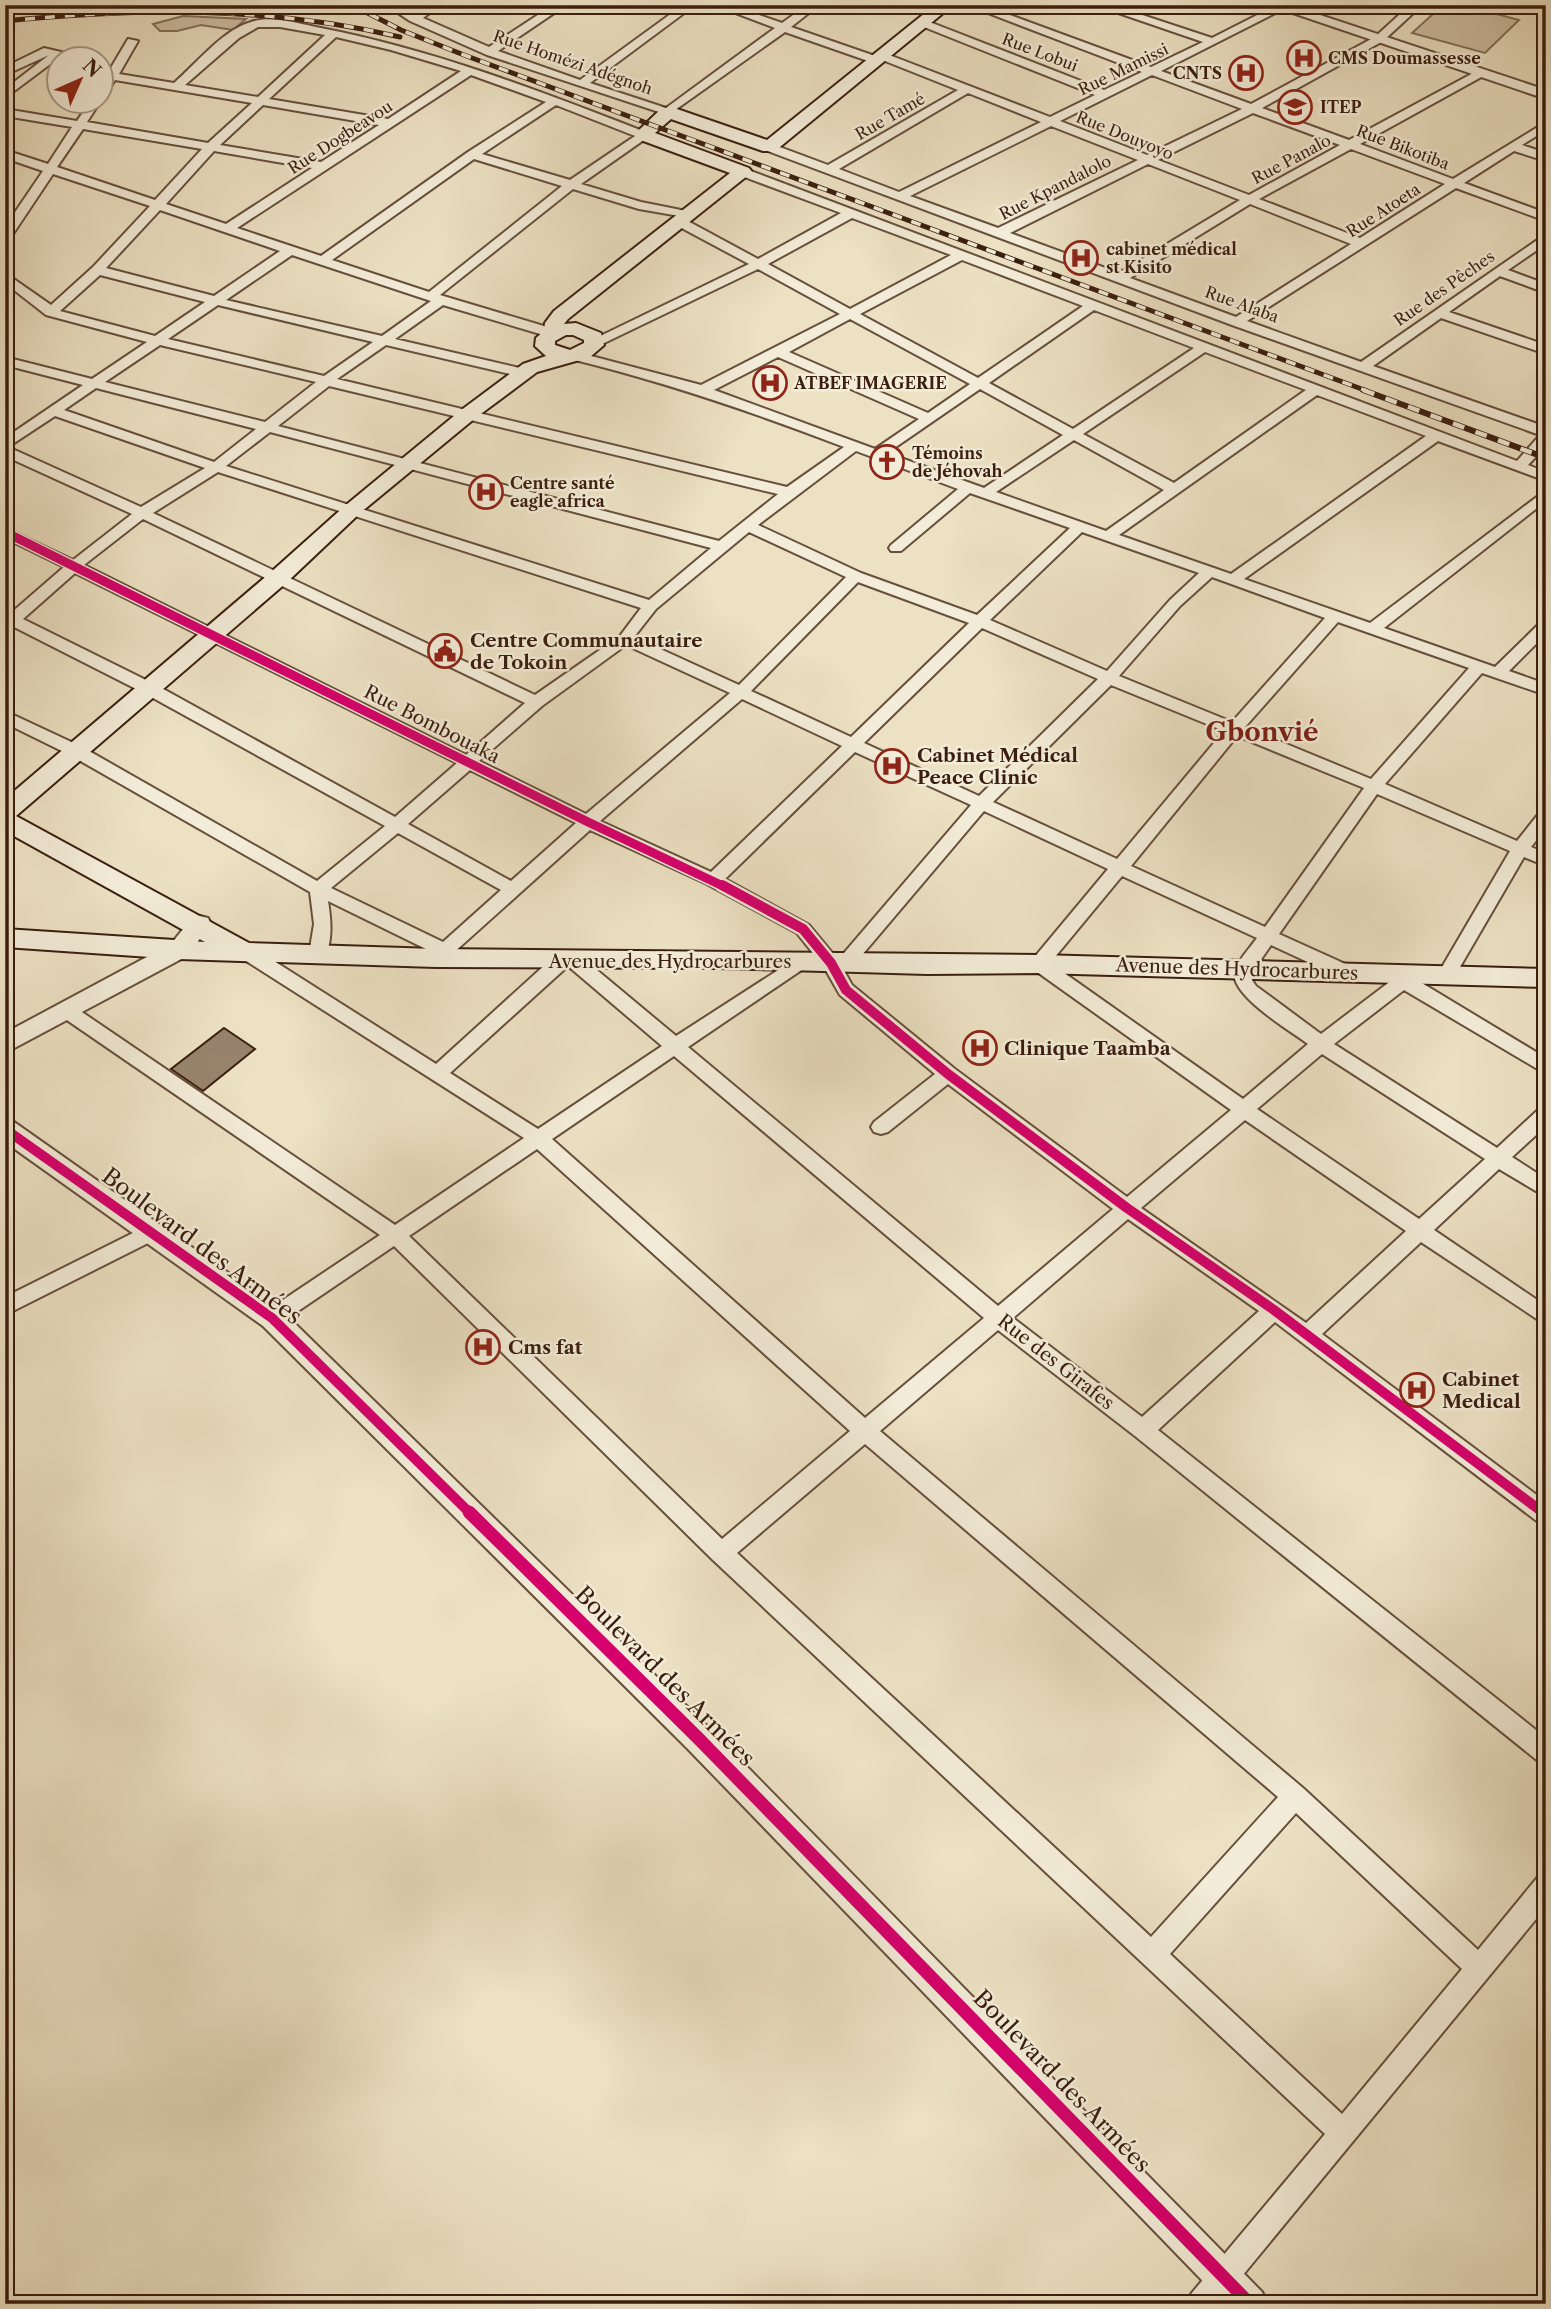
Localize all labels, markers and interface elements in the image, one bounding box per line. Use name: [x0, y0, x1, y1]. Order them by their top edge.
street label: Rue Homézi Adégnoh: [491, 25, 655, 99]
street label: Rue Lobui: [999, 28, 1081, 76]
street label: Rue Mamissi: [1075, 39, 1171, 99]
hospital icon: CMS Doumassesse: [1285, 39, 1323, 77]
north arrow: [46, 46, 116, 116]
place label: CMS Doumassesse: [1328, 48, 1481, 68]
text: N: [78, 54, 106, 82]
hospital icon: CNTS: [1227, 54, 1265, 92]
place label: CNTS: [1173, 63, 1222, 83]
street label: Rue Tamé: [852, 88, 928, 144]
school or university icon: ITEP: [1276, 88, 1314, 126]
street label: Rue Dogbeavou: [284, 96, 396, 178]
place label: ITEP: [1320, 97, 1362, 117]
street label: Rue Douyoyo: [1073, 106, 1177, 164]
street label: Rue Bikotiba: [1354, 120, 1453, 174]
street label: Rue Panalo: [1248, 130, 1334, 188]
street label: Rue Kpandalolo: [996, 150, 1114, 224]
street label: Rue Atoeta: [1342, 178, 1424, 241]
hospital icon: cabinet médical st Kisito: [1062, 239, 1100, 277]
place label: cabinet médical st Kisito: [1106, 239, 1237, 277]
street label: Rue des Pêches: [1390, 246, 1498, 330]
street label: Rue Alaba: [1202, 281, 1282, 327]
hospital icon: ATBEF IMAGERIE: [751, 364, 789, 402]
place label: ATBEF IMAGERIE: [793, 373, 947, 393]
church icon: Témoins de Jéhovah: [868, 443, 906, 481]
place label: Témoins de Jéhovah: [912, 443, 1002, 481]
hospital icon: Centre santé eagle africa: [467, 473, 505, 511]
place label: Centre santé eagle africa: [510, 473, 615, 511]
place label: Centre Communautaire de Tokoin: [470, 629, 703, 674]
public building icon: Centre Communautaire de Tokoin: [426, 632, 464, 670]
street label: Rue Bombouaka: [360, 680, 504, 768]
district label: Gbonvié: [1205, 716, 1319, 748]
place label: Cabinet Médical Peace Clinic: [917, 744, 1078, 789]
hospital icon: Cabinet Médical Peace Clinic: [873, 747, 911, 785]
street label: Avenue des Hydrocarbures: [548, 950, 791, 973]
street label: Avenue des Hydrocarbures: [1114, 953, 1359, 985]
hospital icon: Clinique Taamba: [961, 1029, 999, 1067]
place label: Clinique Taamba: [1004, 1037, 1172, 1060]
street label: Boulevard des Armées: [97, 1162, 307, 1330]
street label: Rue des Girafes: [993, 1309, 1119, 1415]
hospital icon: Cms fat: [464, 1328, 502, 1366]
place label: Cms fat: [508, 1336, 583, 1359]
place label: Cabinet Medical: [1442, 1368, 1521, 1413]
hospital icon: Cabinet Medical: [1398, 1371, 1436, 1409]
street label: Boulevard des Armées: [569, 1580, 761, 1772]
street label: Boulevard des Armées: [968, 1984, 1156, 2178]

